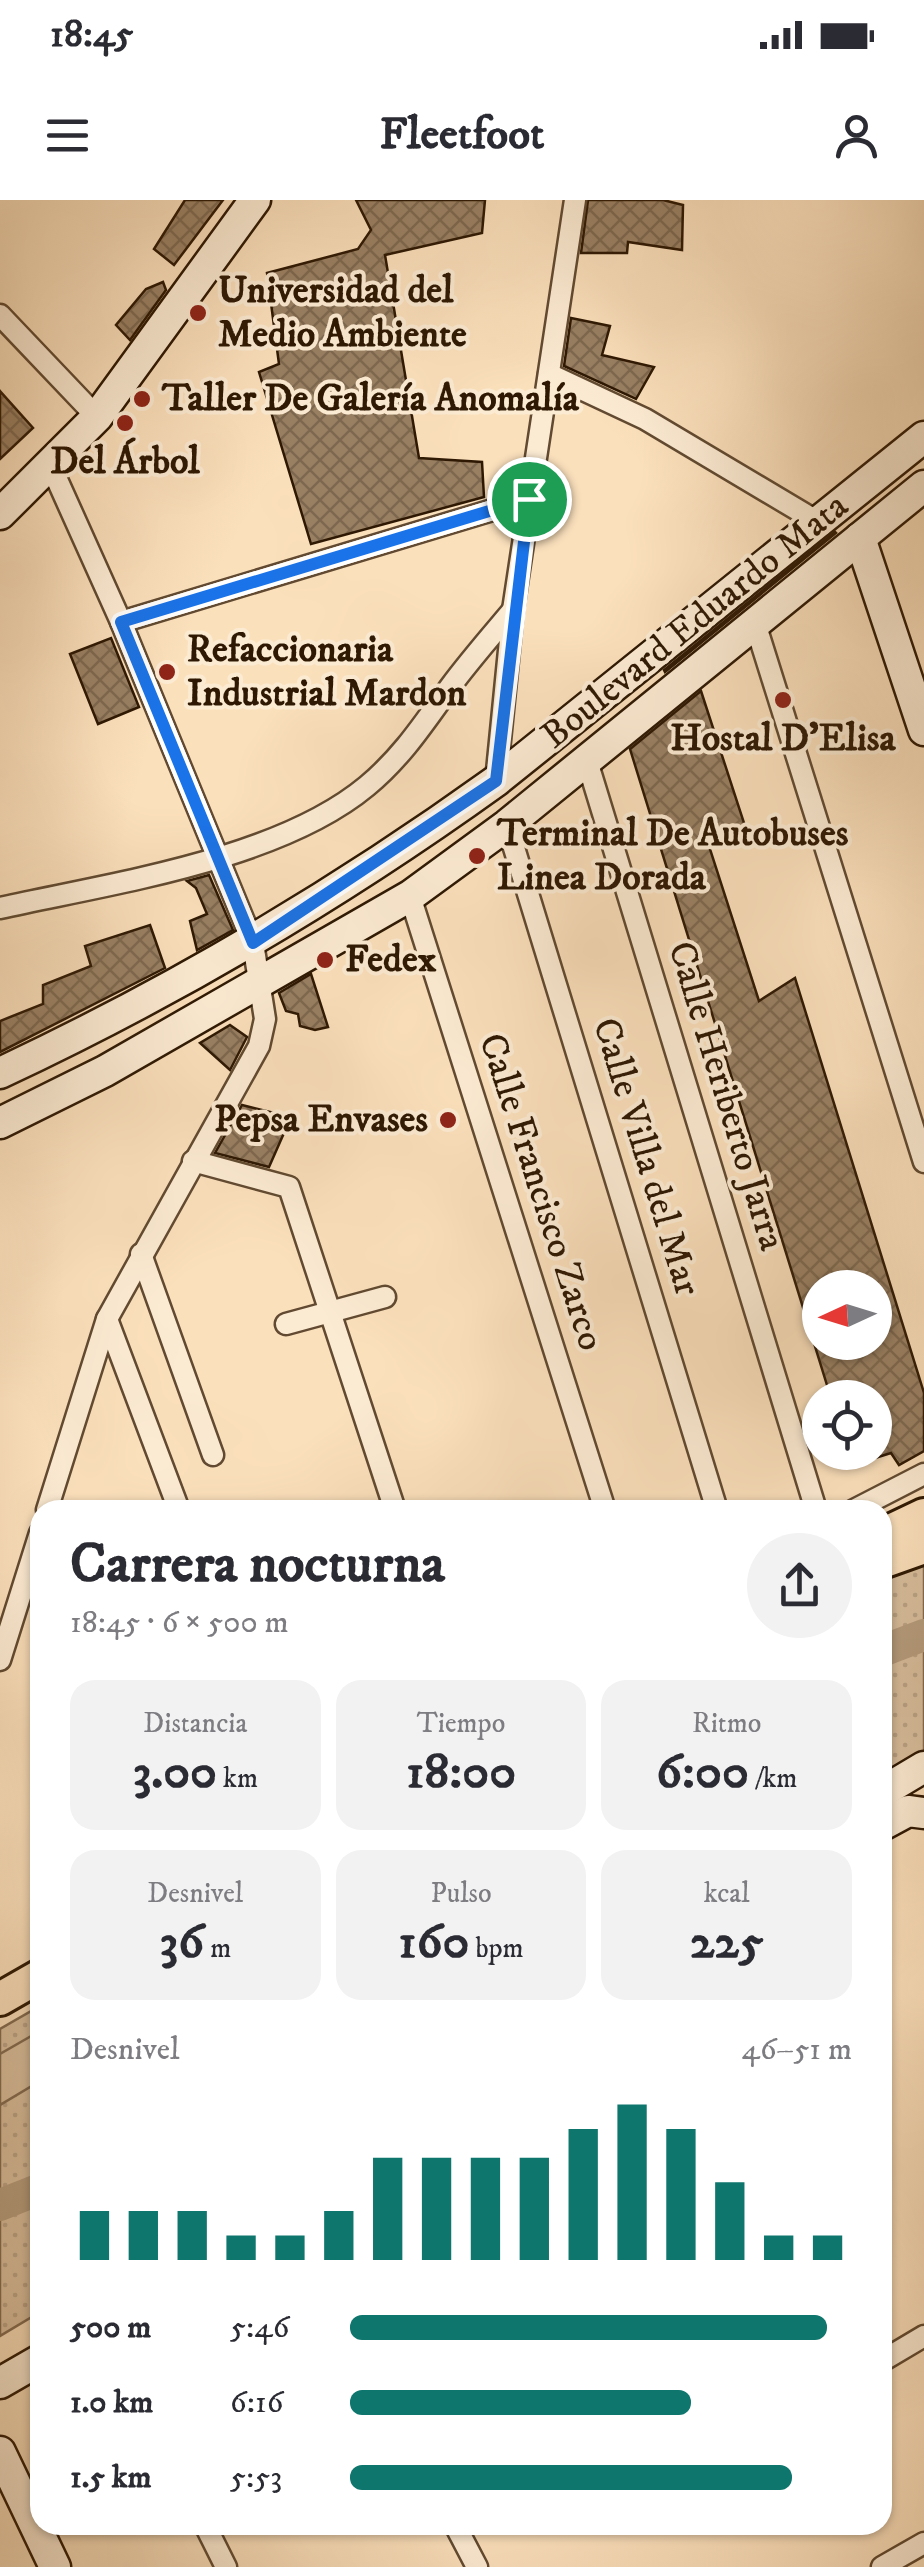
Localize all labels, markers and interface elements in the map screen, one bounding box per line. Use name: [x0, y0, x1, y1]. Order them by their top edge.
text: 18:45: [50, 11, 133, 59]
text: Fleetfoot: [380, 107, 544, 163]
icon: menu: [40, 108, 95, 163]
icon: person: [829, 108, 884, 163]
place label: Universidad del Medio Ambiente: [218, 267, 467, 359]
marker: Universidad del Medio Ambiente: [187, 302, 209, 324]
place label: Taller De Galería Anomalía: [161, 375, 580, 423]
marker: Taller De Galería Anomalía: [131, 388, 153, 410]
marker: Del Árbol: [114, 412, 136, 434]
place label: Del Árbol: [50, 437, 200, 486]
pin: [487, 457, 572, 542]
icon: arrive: [502, 472, 557, 527]
street label: Boulevard Eduardo Mata: [532, 482, 858, 760]
place label: Refaccionaria Industrial Mardon: [187, 626, 467, 718]
marker: Refaccionaria Industrial Mardon: [156, 661, 178, 683]
marker: Hostal D'Elisa: [772, 689, 794, 711]
place label: Hostal D'Elisa: [670, 715, 897, 763]
place label: Terminal De Autobuses Linea Dorada: [496, 810, 849, 902]
marker: Terminal De Autobuses Linea Dorada: [466, 845, 488, 867]
place label: Fedex: [345, 936, 437, 984]
street label: Calle Heriberto Jarra: [656, 936, 796, 1256]
marker: Fedex: [314, 949, 336, 971]
street label: Calle Villa del Mar: [581, 1012, 711, 1302]
street label: Calle Francisco Zarco: [467, 1027, 615, 1357]
place label: Pepsa Envases: [214, 1096, 428, 1144]
marker: Pepsa Envases: [437, 1109, 459, 1131]
north arrow: [802, 1270, 892, 1360]
map controls: [802, 1270, 892, 1470]
button: locate: [802, 1380, 892, 1470]
text: Carrera nocturna: [70, 1531, 445, 1600]
button: share: [747, 1533, 852, 1638]
text: 18:45 · 6 × 500 m: [70, 1603, 289, 1643]
text: Distancia: [143, 1706, 247, 1741]
text: Tiempo: [417, 1706, 505, 1741]
text: Ritmo: [692, 1706, 761, 1741]
text: 3.00: [133, 1741, 217, 1804]
text: 18:00: [406, 1741, 516, 1804]
text: 6:00: [656, 1741, 749, 1804]
text: km: [217, 1761, 258, 1796]
text: /km: [749, 1761, 797, 1796]
text: Desnivel: [147, 1876, 243, 1911]
text: Pulso: [430, 1876, 492, 1911]
text: kcal: [704, 1876, 750, 1911]
text: 36: [159, 1911, 204, 1974]
text: 160: [398, 1911, 469, 1974]
text: 225: [690, 1911, 764, 1974]
text: m: [204, 1931, 231, 1966]
text: bpm: [469, 1931, 524, 1966]
text: Desnivel: [70, 2030, 180, 2070]
text: 46–51 m: [742, 2030, 852, 2070]
text: 500 m: [70, 2308, 151, 2348]
text: 5:46: [230, 2308, 289, 2348]
text: 1.0 km: [70, 2383, 153, 2423]
text: 6:16: [230, 2383, 283, 2423]
text: 1.5 km: [70, 2458, 152, 2498]
text: 5:53: [230, 2458, 282, 2498]

